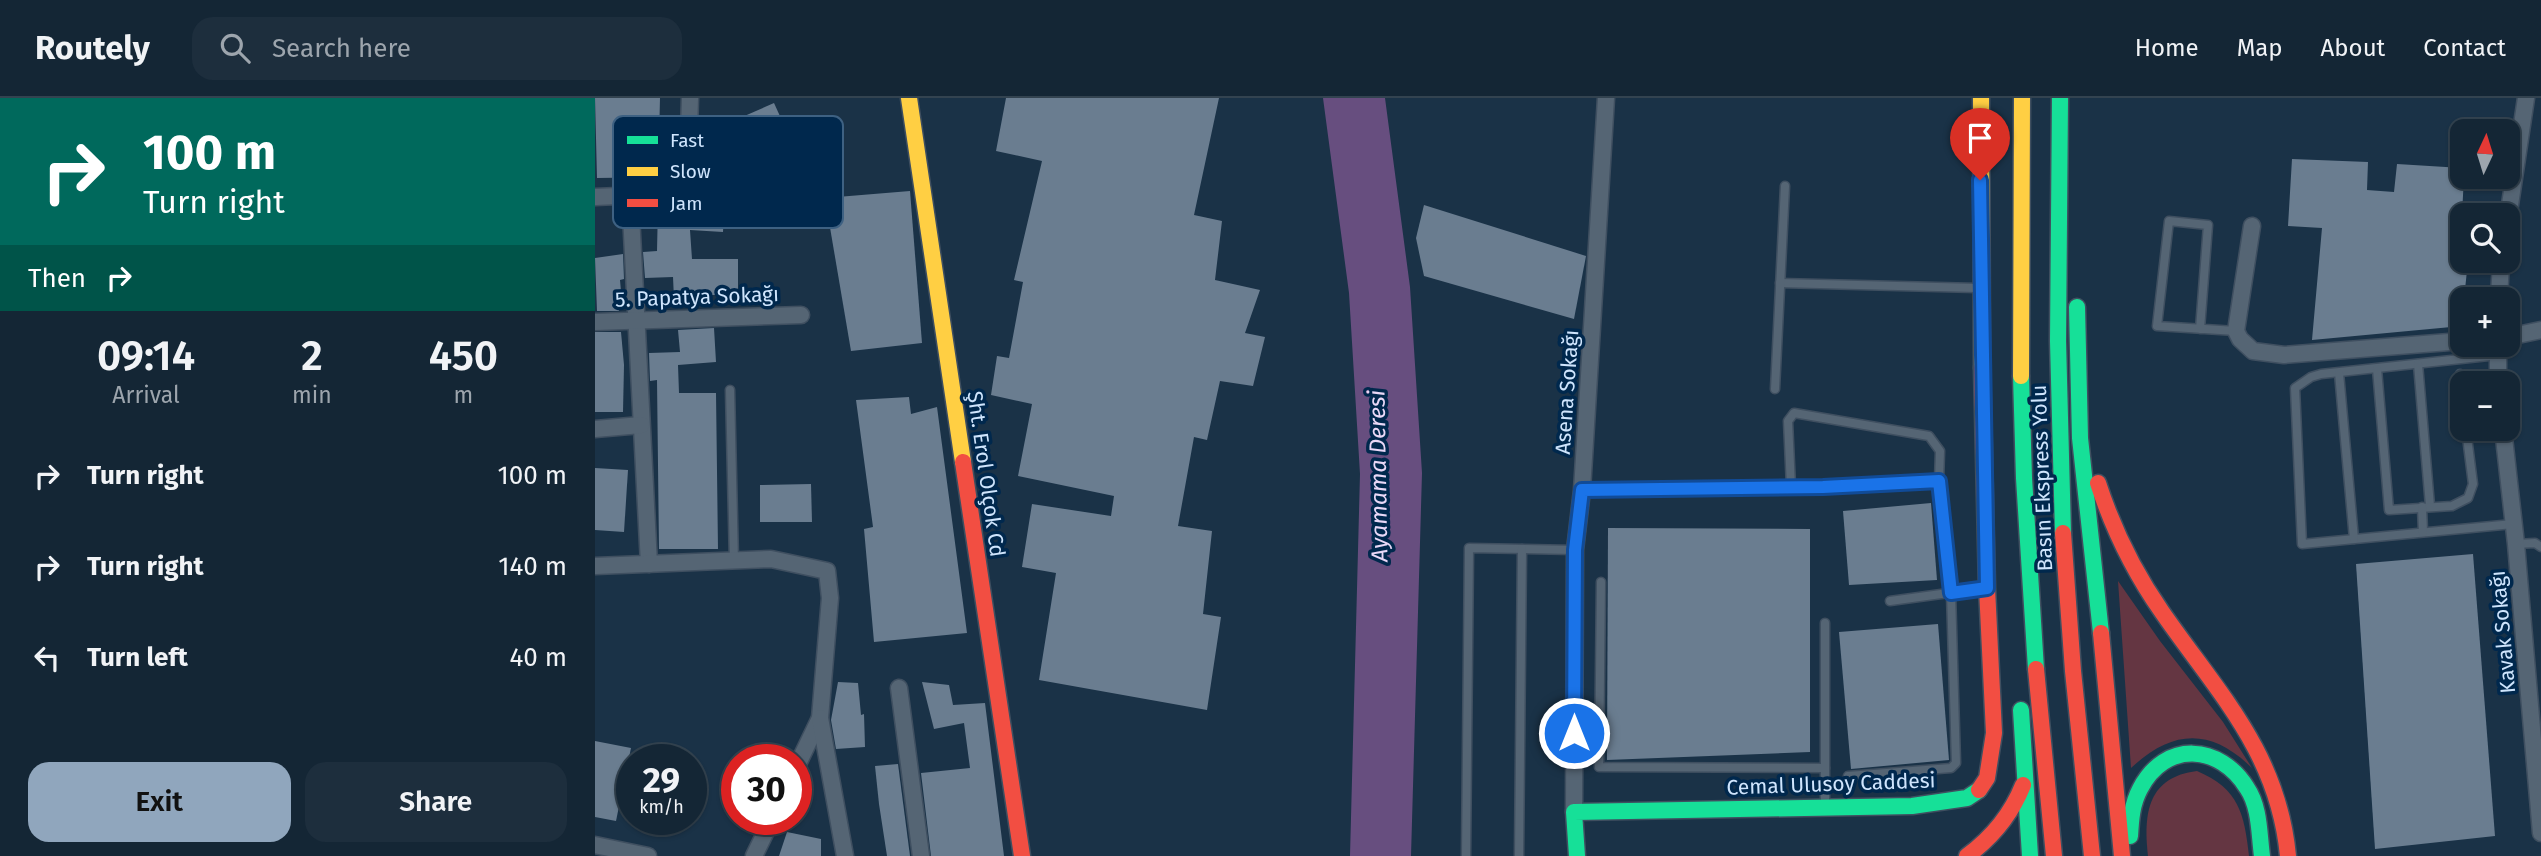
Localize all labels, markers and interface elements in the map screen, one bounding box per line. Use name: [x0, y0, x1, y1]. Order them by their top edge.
search box: [192, 17, 682, 80]
text: Routely: [35, 28, 150, 68]
icon: search: [216, 29, 254, 67]
text: Search here: [272, 33, 411, 64]
text: Home: [2135, 34, 2199, 62]
text: Map: [2237, 34, 2283, 62]
text: About: [2321, 34, 2385, 62]
text: Contact: [2423, 34, 2506, 62]
pin: [1950, 108, 2010, 180]
legend: [613, 116, 843, 228]
icon: arrive: [1961, 119, 1999, 157]
north arrow: [2450, 119, 2520, 189]
map controls: [2450, 119, 2520, 441]
text: 100 m: [143, 123, 276, 182]
icon: right: [28, 126, 119, 217]
text: Fast: [670, 129, 704, 152]
text: Slow: [670, 160, 711, 183]
text: Turn right: [143, 183, 285, 221]
text: Jam: [670, 192, 702, 215]
button: search: [2450, 203, 2520, 273]
icon: right: [100, 259, 138, 297]
text: Then: [28, 263, 86, 294]
street label: 5. Papatya Sokağı: [615, 281, 779, 313]
button: +: [2450, 287, 2520, 357]
street label: Asena Sokağı: [1550, 329, 1584, 455]
text: 09:14: [97, 331, 195, 381]
text: 2: [301, 331, 323, 381]
text: 450: [429, 331, 498, 381]
button: −: [2450, 371, 2520, 441]
text: Arrival: [112, 381, 180, 409]
text: min: [292, 381, 332, 409]
text: m: [454, 381, 473, 409]
street label: Basın Ekspress Yolu: [2026, 384, 2058, 572]
street label: Şht. Erol Olçok Cd: [961, 389, 1011, 559]
water label: Ayamama Deresi: [1362, 389, 1394, 563]
icon: right: [28, 457, 66, 495]
text: Turn right: [87, 460, 204, 491]
text: 100 m: [498, 460, 567, 491]
icon: right: [28, 548, 66, 586]
text: Turn right: [87, 551, 204, 582]
text: 140 m: [498, 551, 567, 582]
street label: Kavak Sokağı: [2485, 569, 2521, 695]
icon: left: [28, 639, 66, 677]
text: Turn left: [87, 642, 188, 673]
text: 40 m: [509, 642, 567, 673]
position arrow: [1537, 696, 1611, 770]
speed limit sign: 30: [721, 744, 812, 835]
text: 29: [643, 759, 680, 801]
button: Exit: [28, 762, 291, 842]
button: Share: [305, 762, 567, 842]
street label: Cemal Ulusoy Caddesi: [1726, 767, 1936, 801]
text: km/h: [639, 796, 684, 818]

